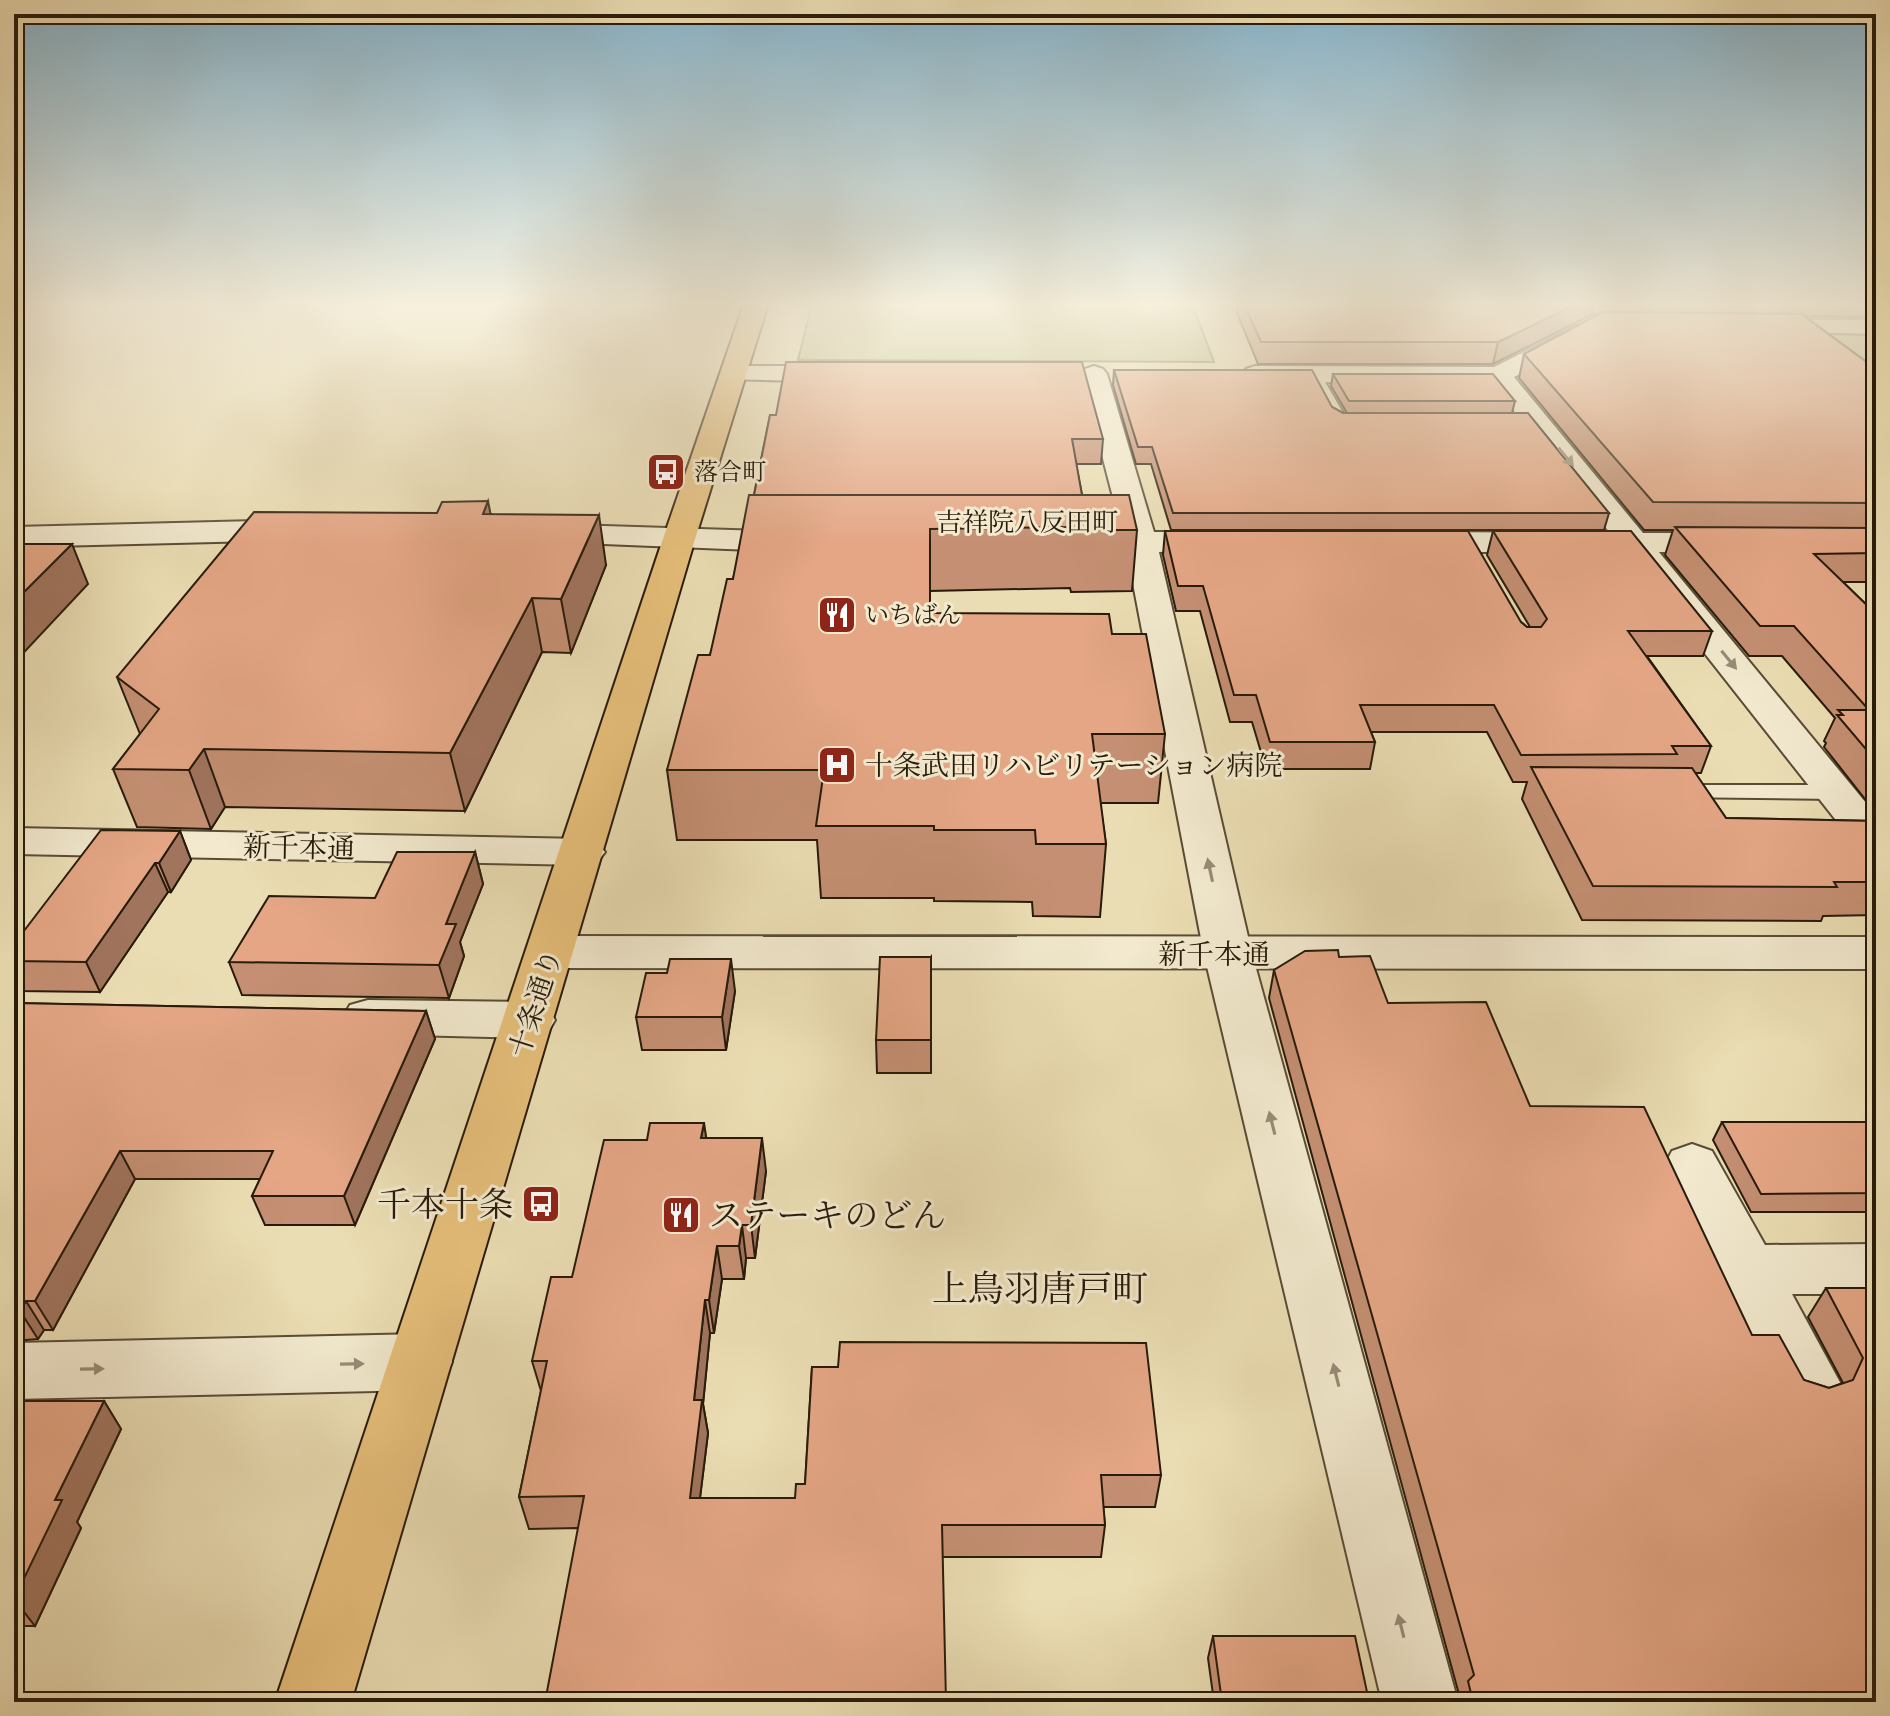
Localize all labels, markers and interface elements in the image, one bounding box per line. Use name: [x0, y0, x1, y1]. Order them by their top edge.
one-way arrow: [1557, 447, 1574, 467]
bus stop icon: 落合町: [645, 451, 687, 493]
place label: 落合町: [694, 456, 766, 488]
district label: 吉祥院八反田町: [936, 505, 1118, 540]
restaurant icon: いちばん: [816, 594, 858, 636]
place label: いちばん: [865, 599, 961, 631]
one-way arrow: [1720, 650, 1737, 670]
hospital icon: 十条武田リハビリテーション病院: [816, 744, 858, 786]
place label: 十条武田リハビリテーション病院: [865, 747, 1282, 785]
street label: 新千本通: [243, 828, 355, 868]
one-way arrow: [1203, 857, 1216, 882]
street label: 新千本通: [1158, 936, 1270, 974]
street label: 十条通り: [501, 944, 571, 1062]
one-way arrow: [1265, 1110, 1277, 1135]
place label: 千本十条: [377, 1181, 513, 1228]
bus stop icon: 千本十条: [520, 1183, 562, 1225]
place label: ステーキのどん: [709, 1192, 946, 1239]
restaurant icon: ステーキのどん: [660, 1194, 702, 1236]
district label: 上鳥羽唐戸町: [932, 1264, 1148, 1313]
one-way arrow: [340, 1357, 365, 1370]
one-way arrow: [1330, 1362, 1342, 1387]
one-way arrow: [80, 1363, 105, 1375]
one-way arrow: [1394, 1614, 1406, 1639]

